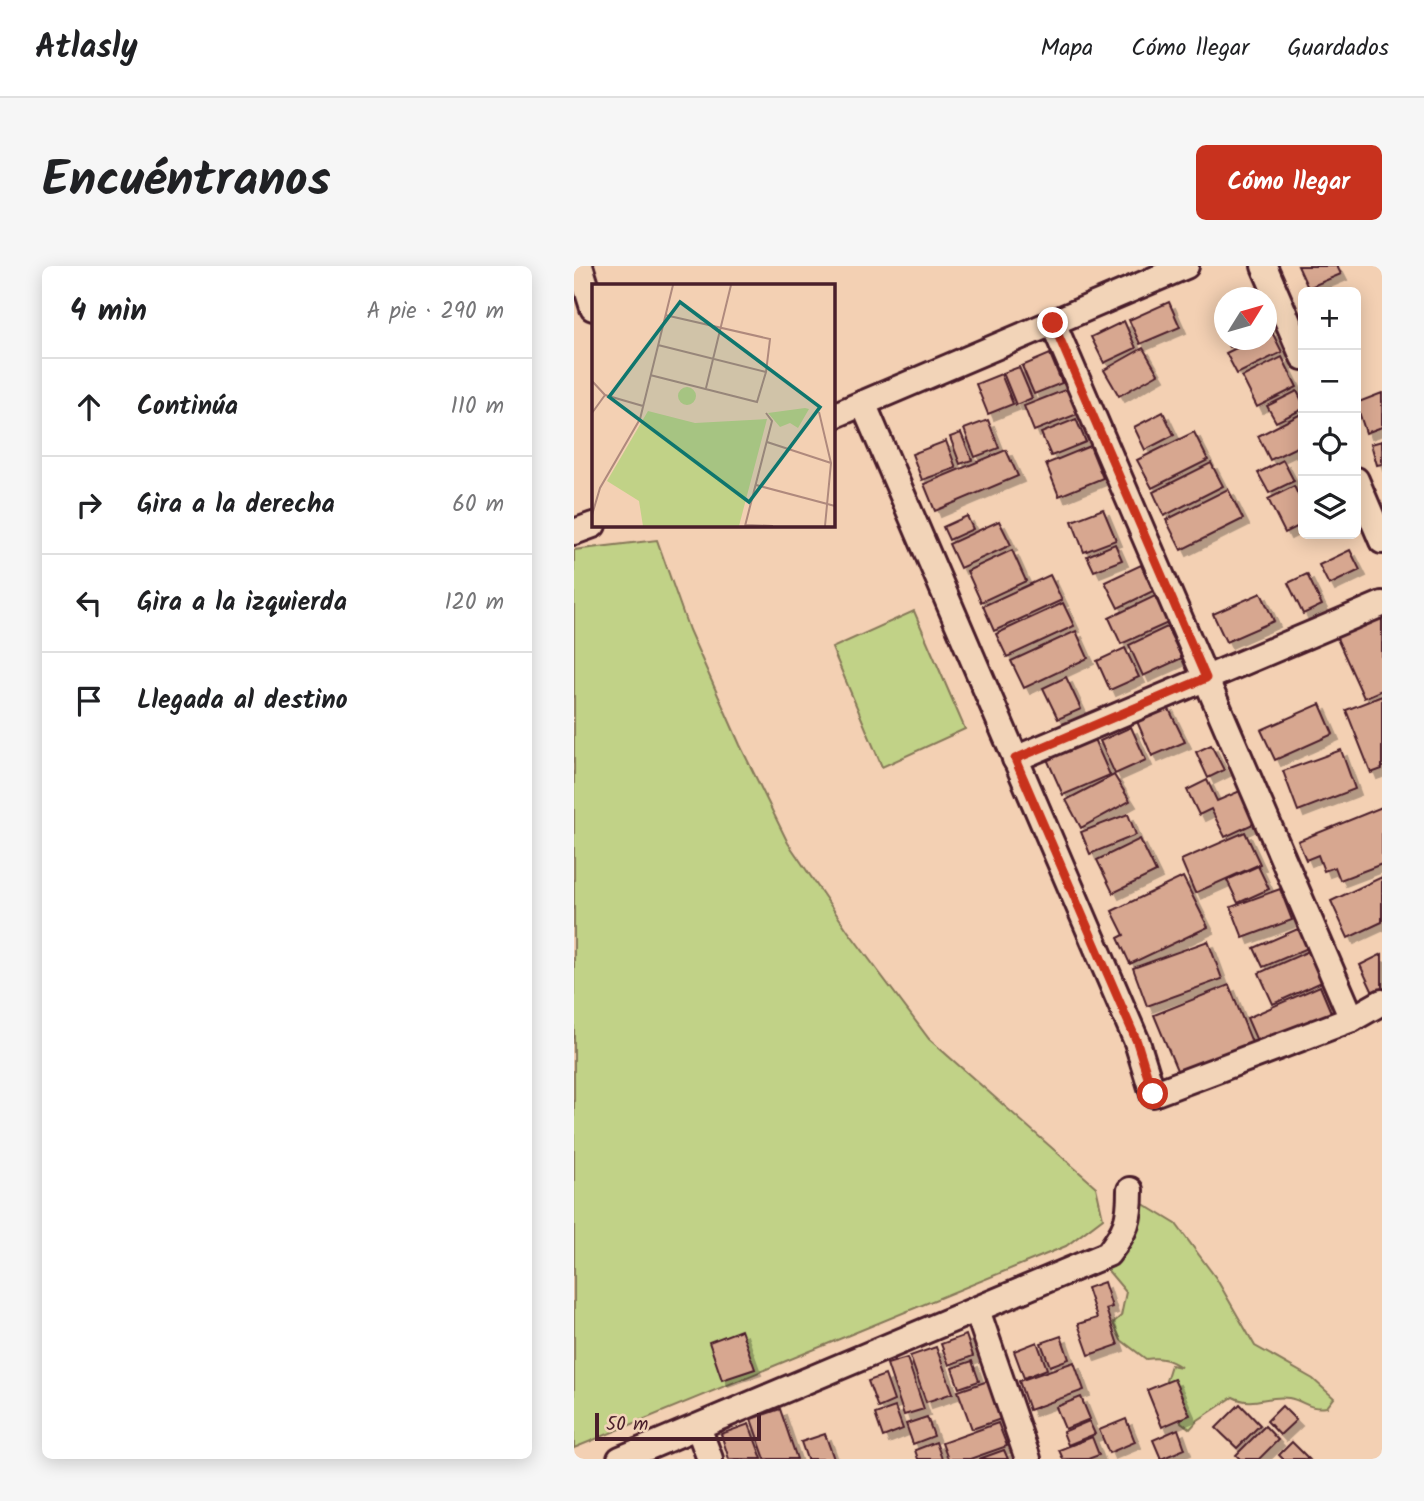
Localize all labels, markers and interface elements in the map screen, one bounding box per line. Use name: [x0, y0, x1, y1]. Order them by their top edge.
text: Atlasly: [35, 22, 138, 75]
text: Mapa: [1040, 29, 1093, 68]
text: Cómo llegar: [1131, 29, 1249, 68]
text: Guardados: [1287, 29, 1389, 68]
text: Encuéntranos: [42, 143, 331, 221]
button: Cómo llegar: [1196, 145, 1382, 220]
inset map: [592, 284, 835, 527]
north arrow: [1214, 287, 1277, 350]
map controls: [1298, 287, 1361, 539]
button: +: [1298, 287, 1361, 350]
text: 4 min: [70, 288, 147, 336]
text: A pie · 290 m: [366, 294, 504, 330]
route end: [1037, 307, 1068, 338]
button: −: [1298, 350, 1361, 413]
text: Continúa: [137, 386, 238, 428]
icon: ahead: [70, 388, 108, 426]
text: 110 m: [451, 389, 504, 425]
button: locate: [1298, 413, 1361, 476]
button: layers: [1298, 476, 1361, 539]
text: Gira a la derecha: [137, 484, 335, 526]
icon: right: [70, 486, 108, 524]
text: 60 m: [452, 487, 504, 523]
text: Gira a la izquierda: [137, 582, 347, 624]
icon: left: [70, 584, 108, 622]
text: 120 m: [444, 585, 504, 621]
text: Llegada al destino: [137, 680, 348, 722]
icon: arrive: [70, 682, 108, 720]
route start: [1137, 1078, 1168, 1109]
scale bar: [595, 1410, 761, 1442]
text: 50 m: [606, 1410, 648, 1440]

